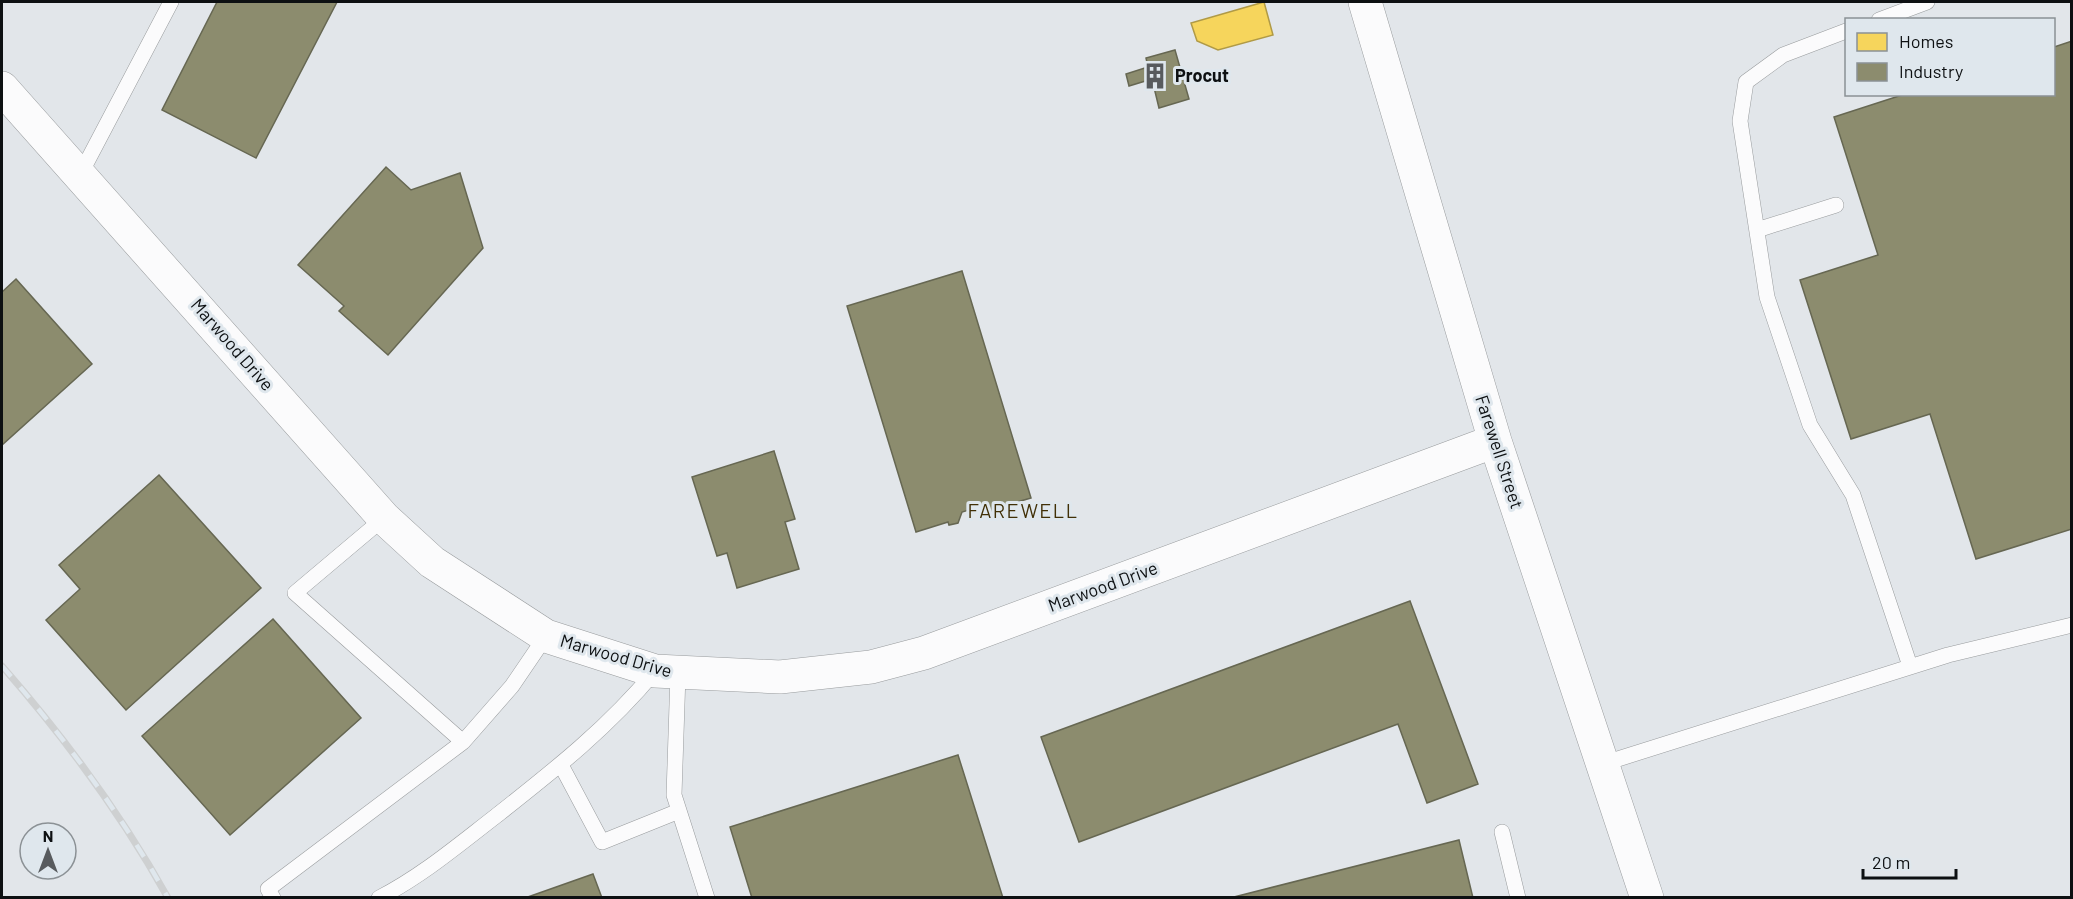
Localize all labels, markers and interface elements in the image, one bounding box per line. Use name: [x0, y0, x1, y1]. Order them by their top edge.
legend: [1845, 18, 2055, 96]
text: Homes: [1899, 30, 1953, 52]
text: Industry: [1899, 60, 1963, 82]
building icon: Procut: [1140, 61, 1170, 91]
place label: Procut: [1175, 64, 1229, 86]
street label: Marwood Drive: [187, 294, 279, 395]
street label: Farewell Street: [1471, 392, 1529, 511]
district label: FAREWELL: [967, 498, 1079, 522]
street label: Marwood Drive: [1045, 556, 1160, 616]
street label: Marwood Drive: [558, 629, 675, 681]
north arrow: [18, 821, 78, 881]
text: N: [43, 826, 53, 845]
scale bar: [1863, 842, 1956, 880]
text: 20 m: [1872, 851, 1910, 873]

